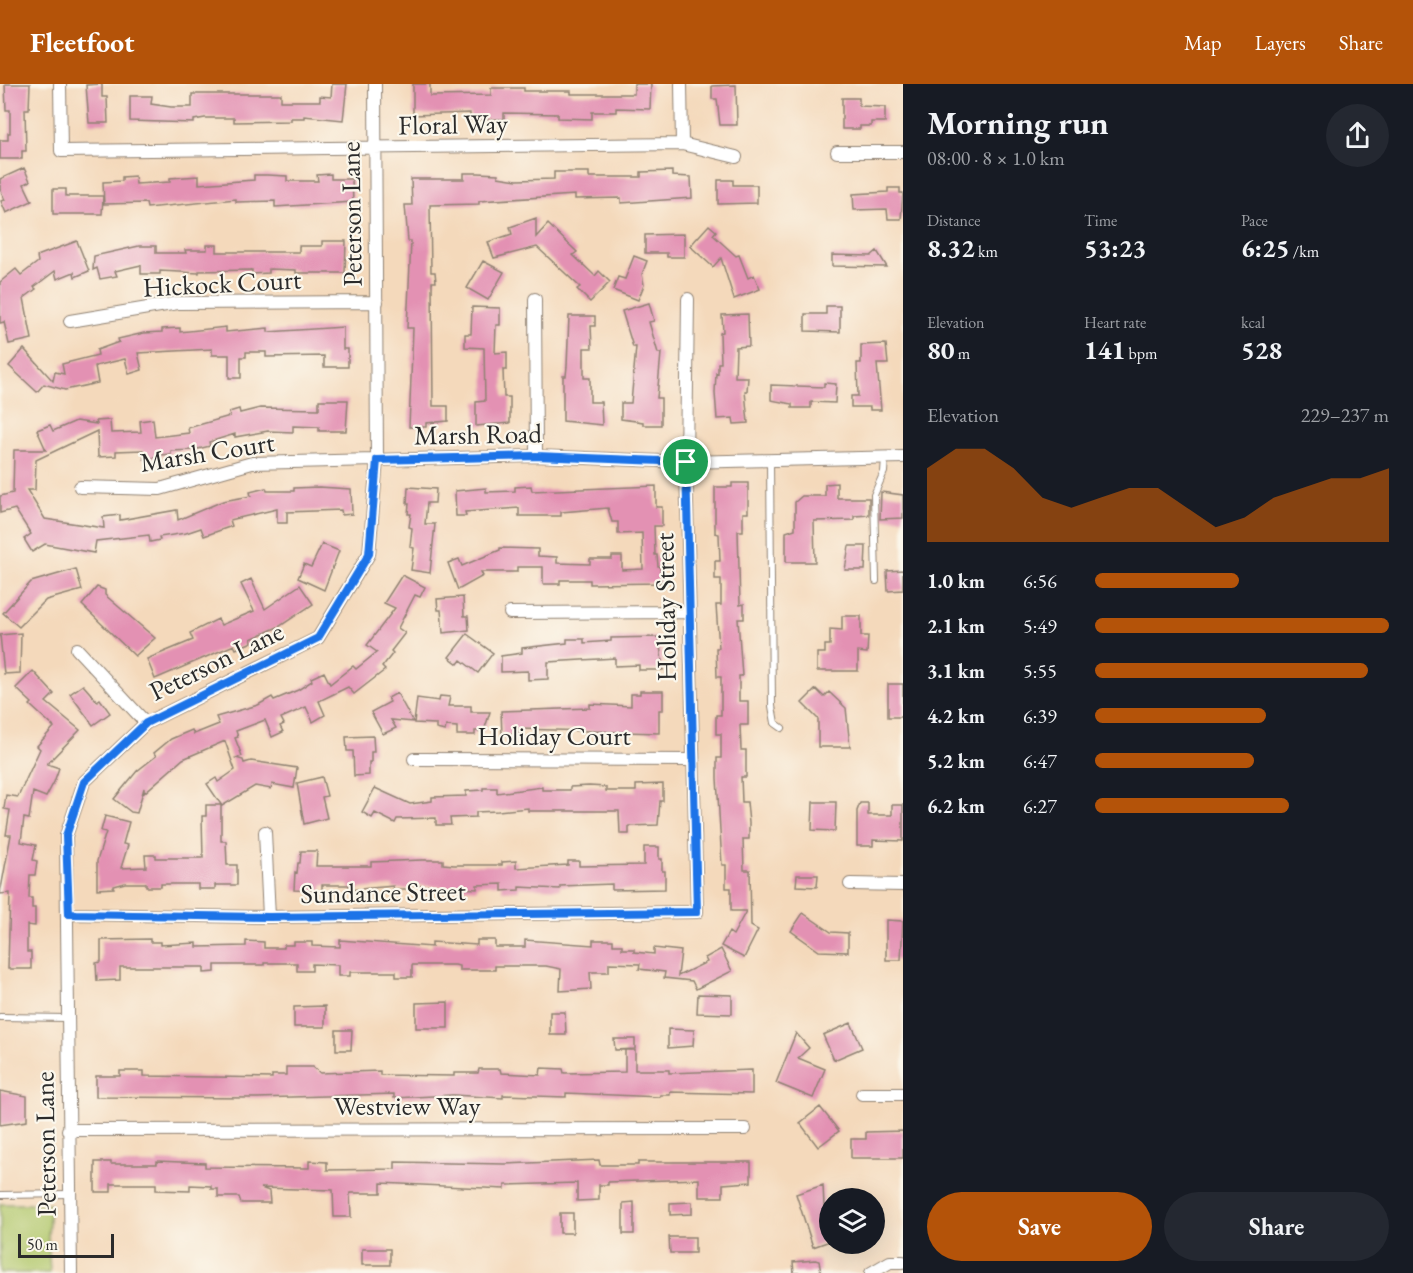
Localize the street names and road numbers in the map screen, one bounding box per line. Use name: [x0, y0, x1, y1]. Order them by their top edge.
street label: Floral Way: [398, 106, 508, 142]
street label: Peterson Lane: [332, 141, 370, 287]
street label: Hickock Court: [142, 261, 303, 305]
street label: Marsh Road: [414, 415, 543, 453]
street label: Marsh Court: [137, 424, 277, 480]
street label: Holiday Street: [646, 532, 684, 682]
street label: Peterson Lane: [143, 613, 289, 709]
street label: Holiday Court: [477, 718, 631, 753]
street label: Sundance Street: [300, 873, 467, 911]
street label: Peterson Lane: [26, 1071, 64, 1217]
street label: Westview Way: [334, 1088, 481, 1123]

